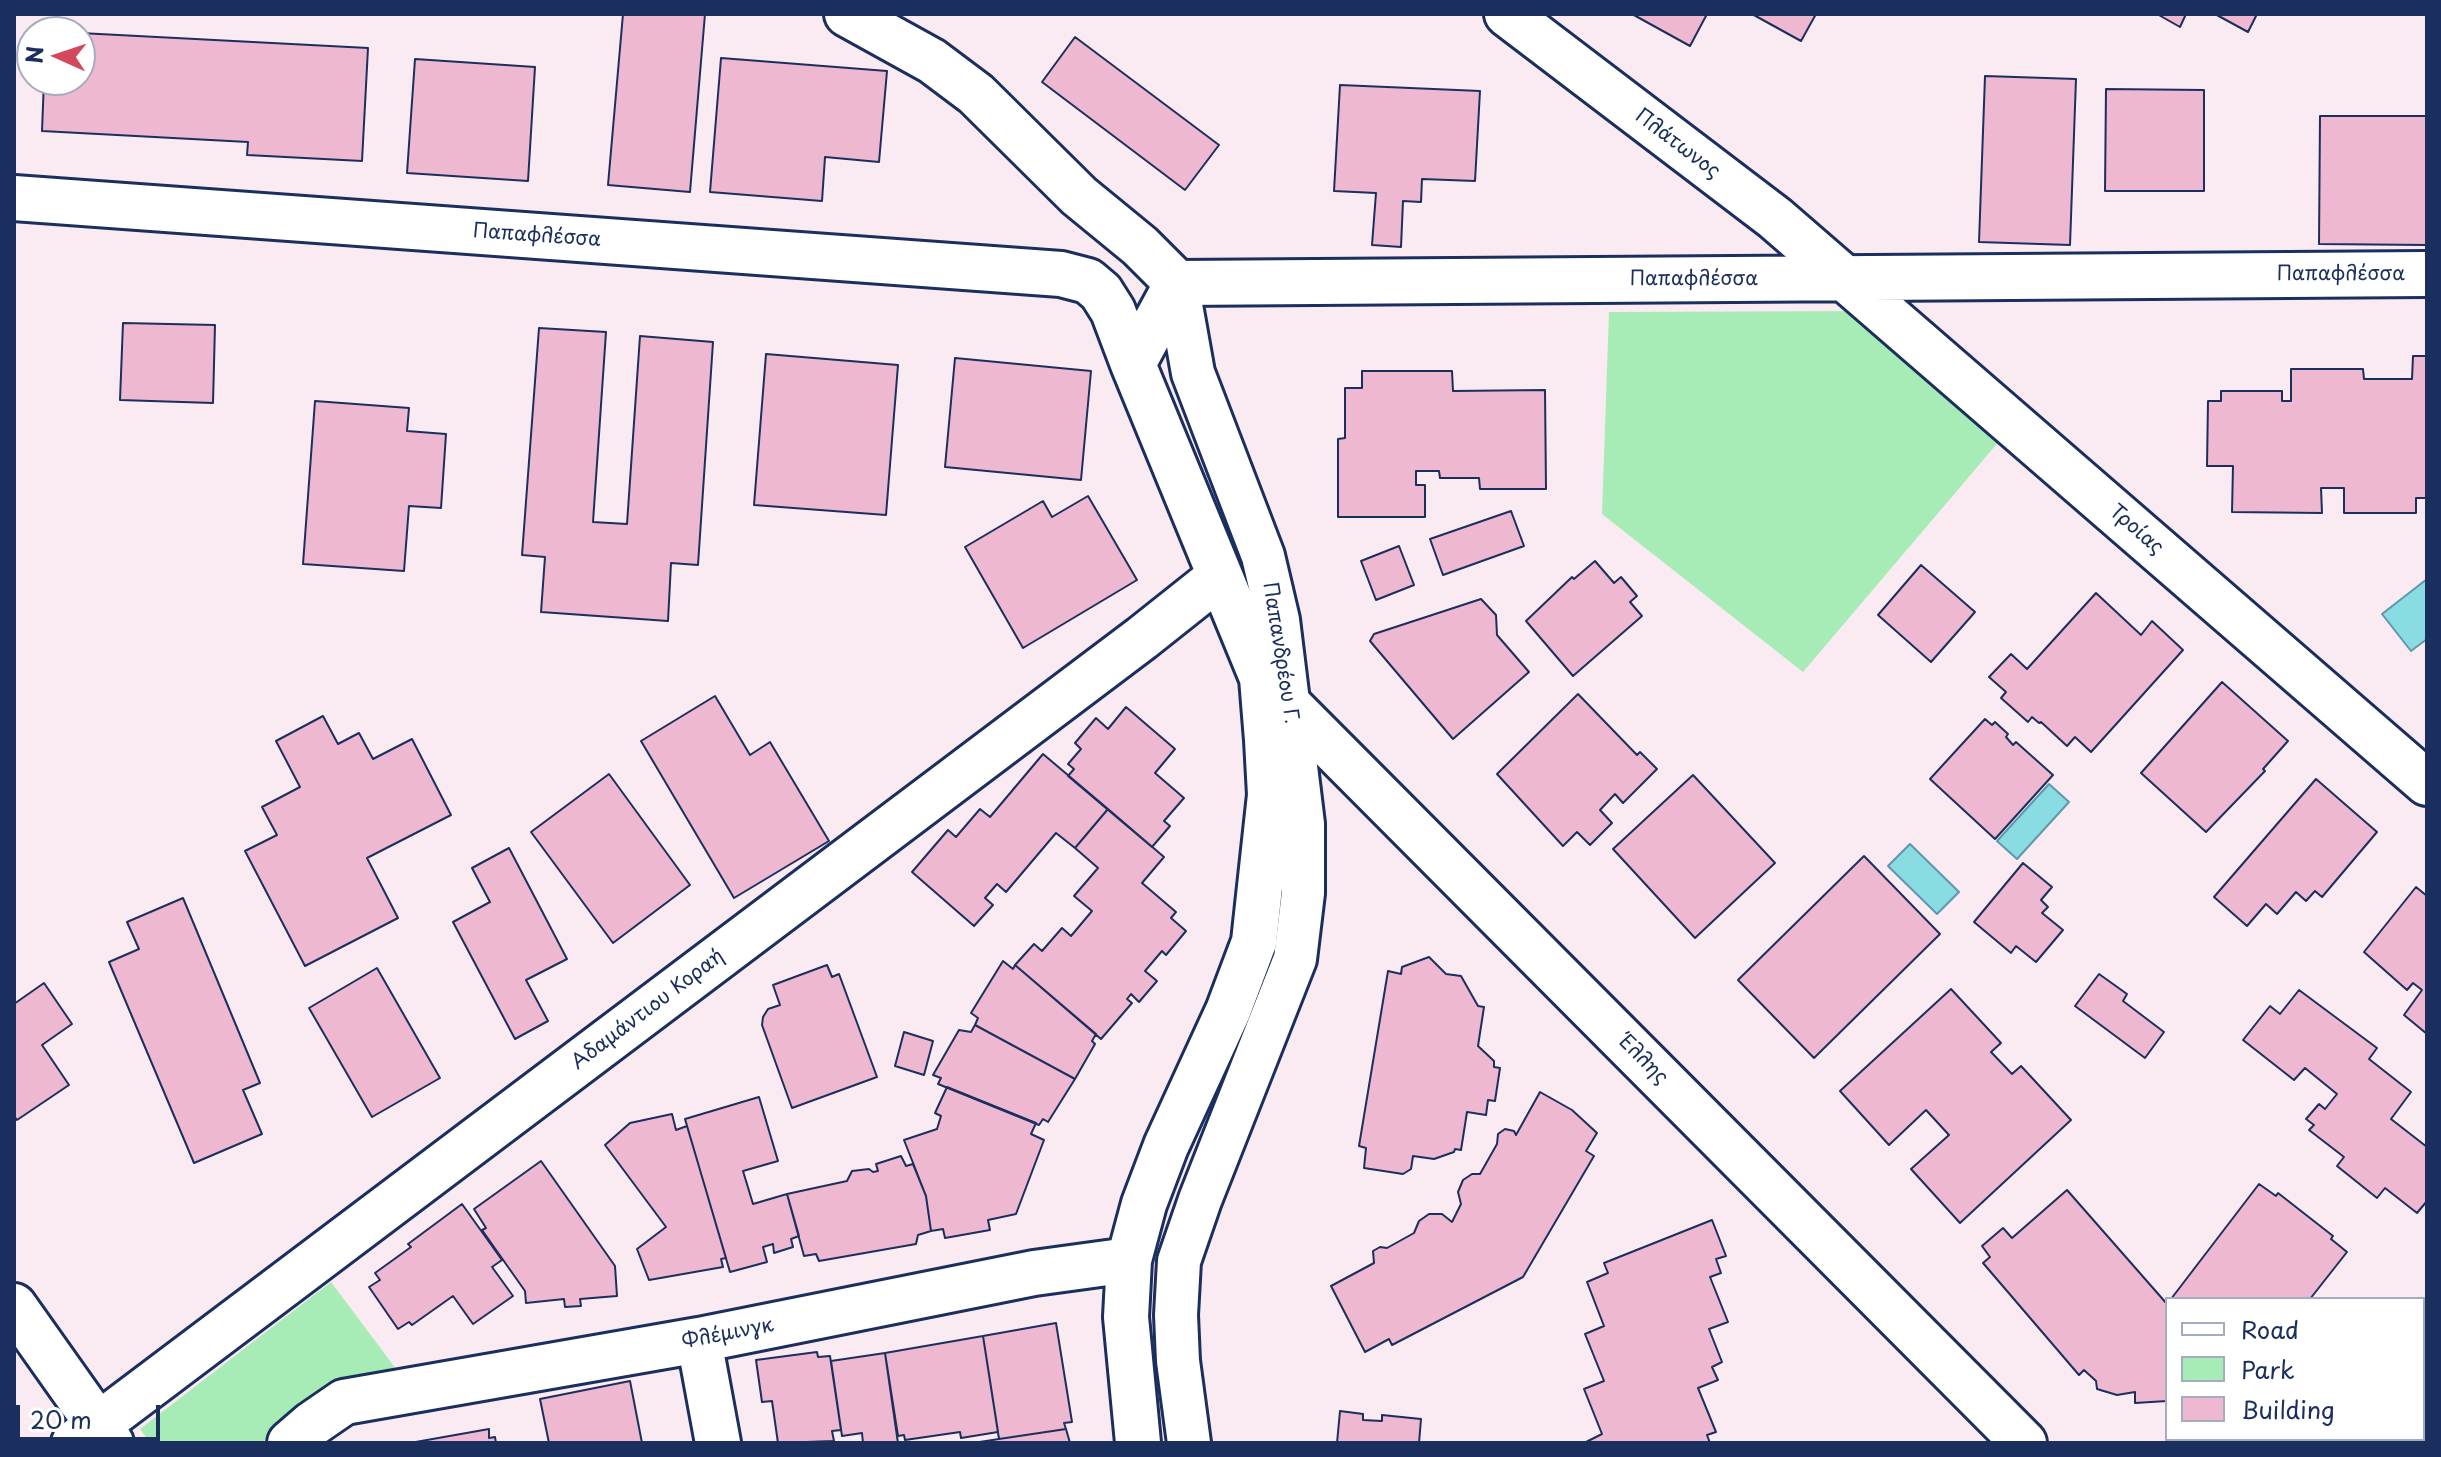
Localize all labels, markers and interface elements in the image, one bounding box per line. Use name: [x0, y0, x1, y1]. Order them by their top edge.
north arrow: [16, 16, 96, 96]
text: N: [17, 45, 50, 64]
street label: Πλάτωνος: [1630, 104, 1724, 184]
street label: Παπαφλέσσα: [472, 220, 602, 252]
street label: Παπαφλέσσα: [2277, 262, 2405, 286]
street label: Παπαφλέσσα: [1630, 267, 1758, 291]
street label: Τροίας: [2104, 500, 2168, 560]
street label: Παπανδρέου Γ.: [1257, 581, 1303, 725]
street label: Αδαμάντιου Κοραή: [567, 945, 729, 1075]
street label: Έλλης: [1613, 1030, 1673, 1090]
legend: [2165, 1297, 2425, 1441]
text: Road: [2241, 1311, 2299, 1347]
street label: Φλέμινγκ: [680, 1313, 776, 1355]
text: Park: [2241, 1351, 2295, 1387]
scale bar: [20, 1389, 164, 1439]
text: Building: [2241, 1391, 2335, 1427]
text: 20 m: [30, 1401, 92, 1437]

